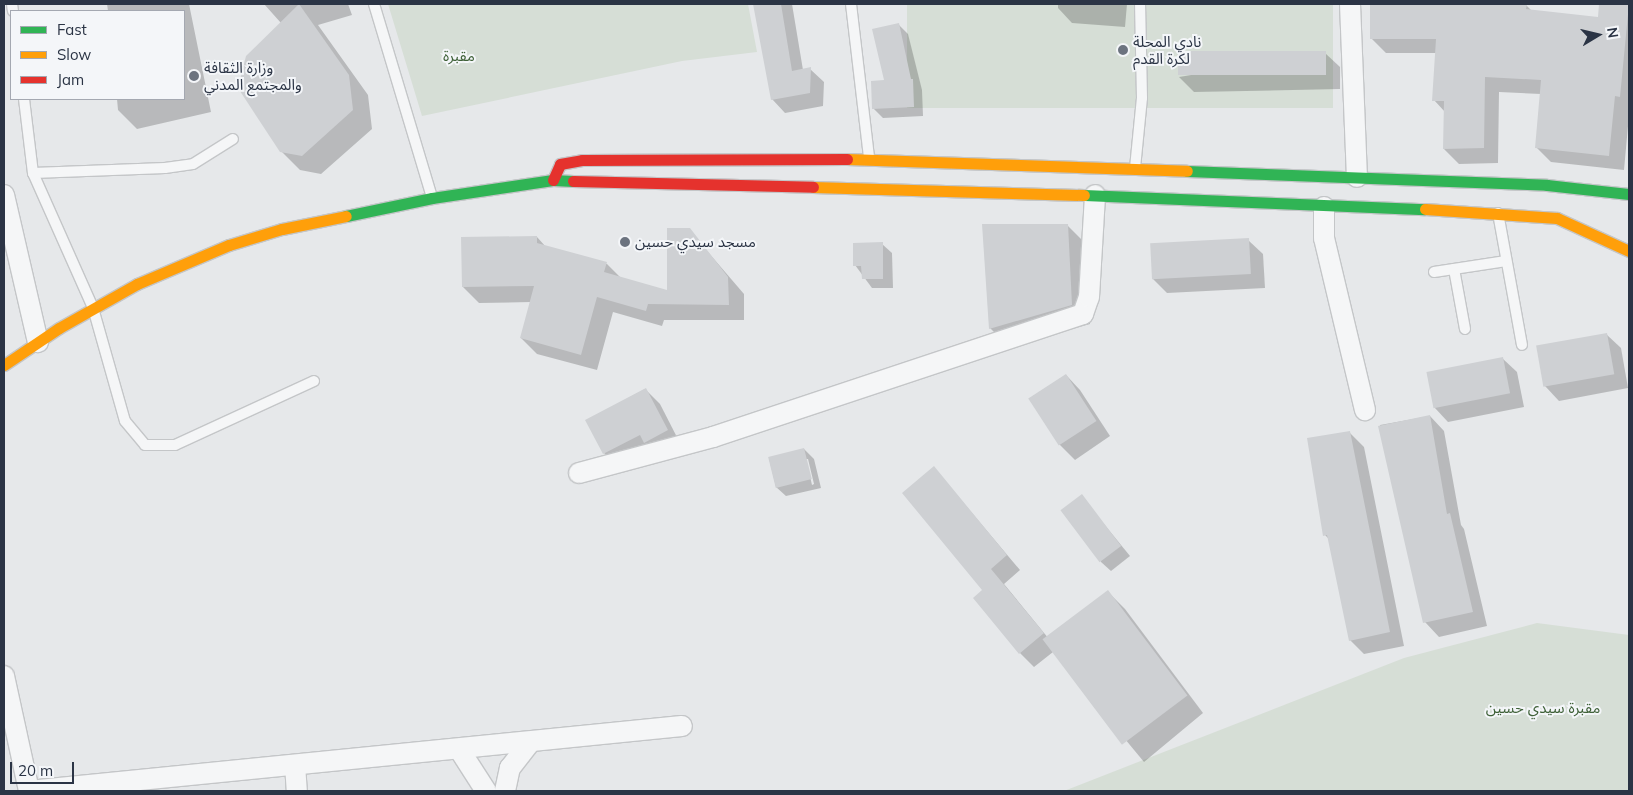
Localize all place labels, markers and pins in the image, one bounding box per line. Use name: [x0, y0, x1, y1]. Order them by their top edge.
place label: نادي المحلة لكرة القدم: [1133, 32, 1201, 67]
marker: نادي المحلة لكرة القدم: [1117, 44, 1129, 56]
place label: وزارة الثقافة والمجتمع المدني: [204, 58, 302, 93]
marker: وزارة الثقافة والمجتمع المدني: [188, 70, 200, 82]
place label: مسجد سيدي حسين: [635, 233, 756, 251]
marker: مسجد سيدي حسين: [619, 236, 631, 248]

